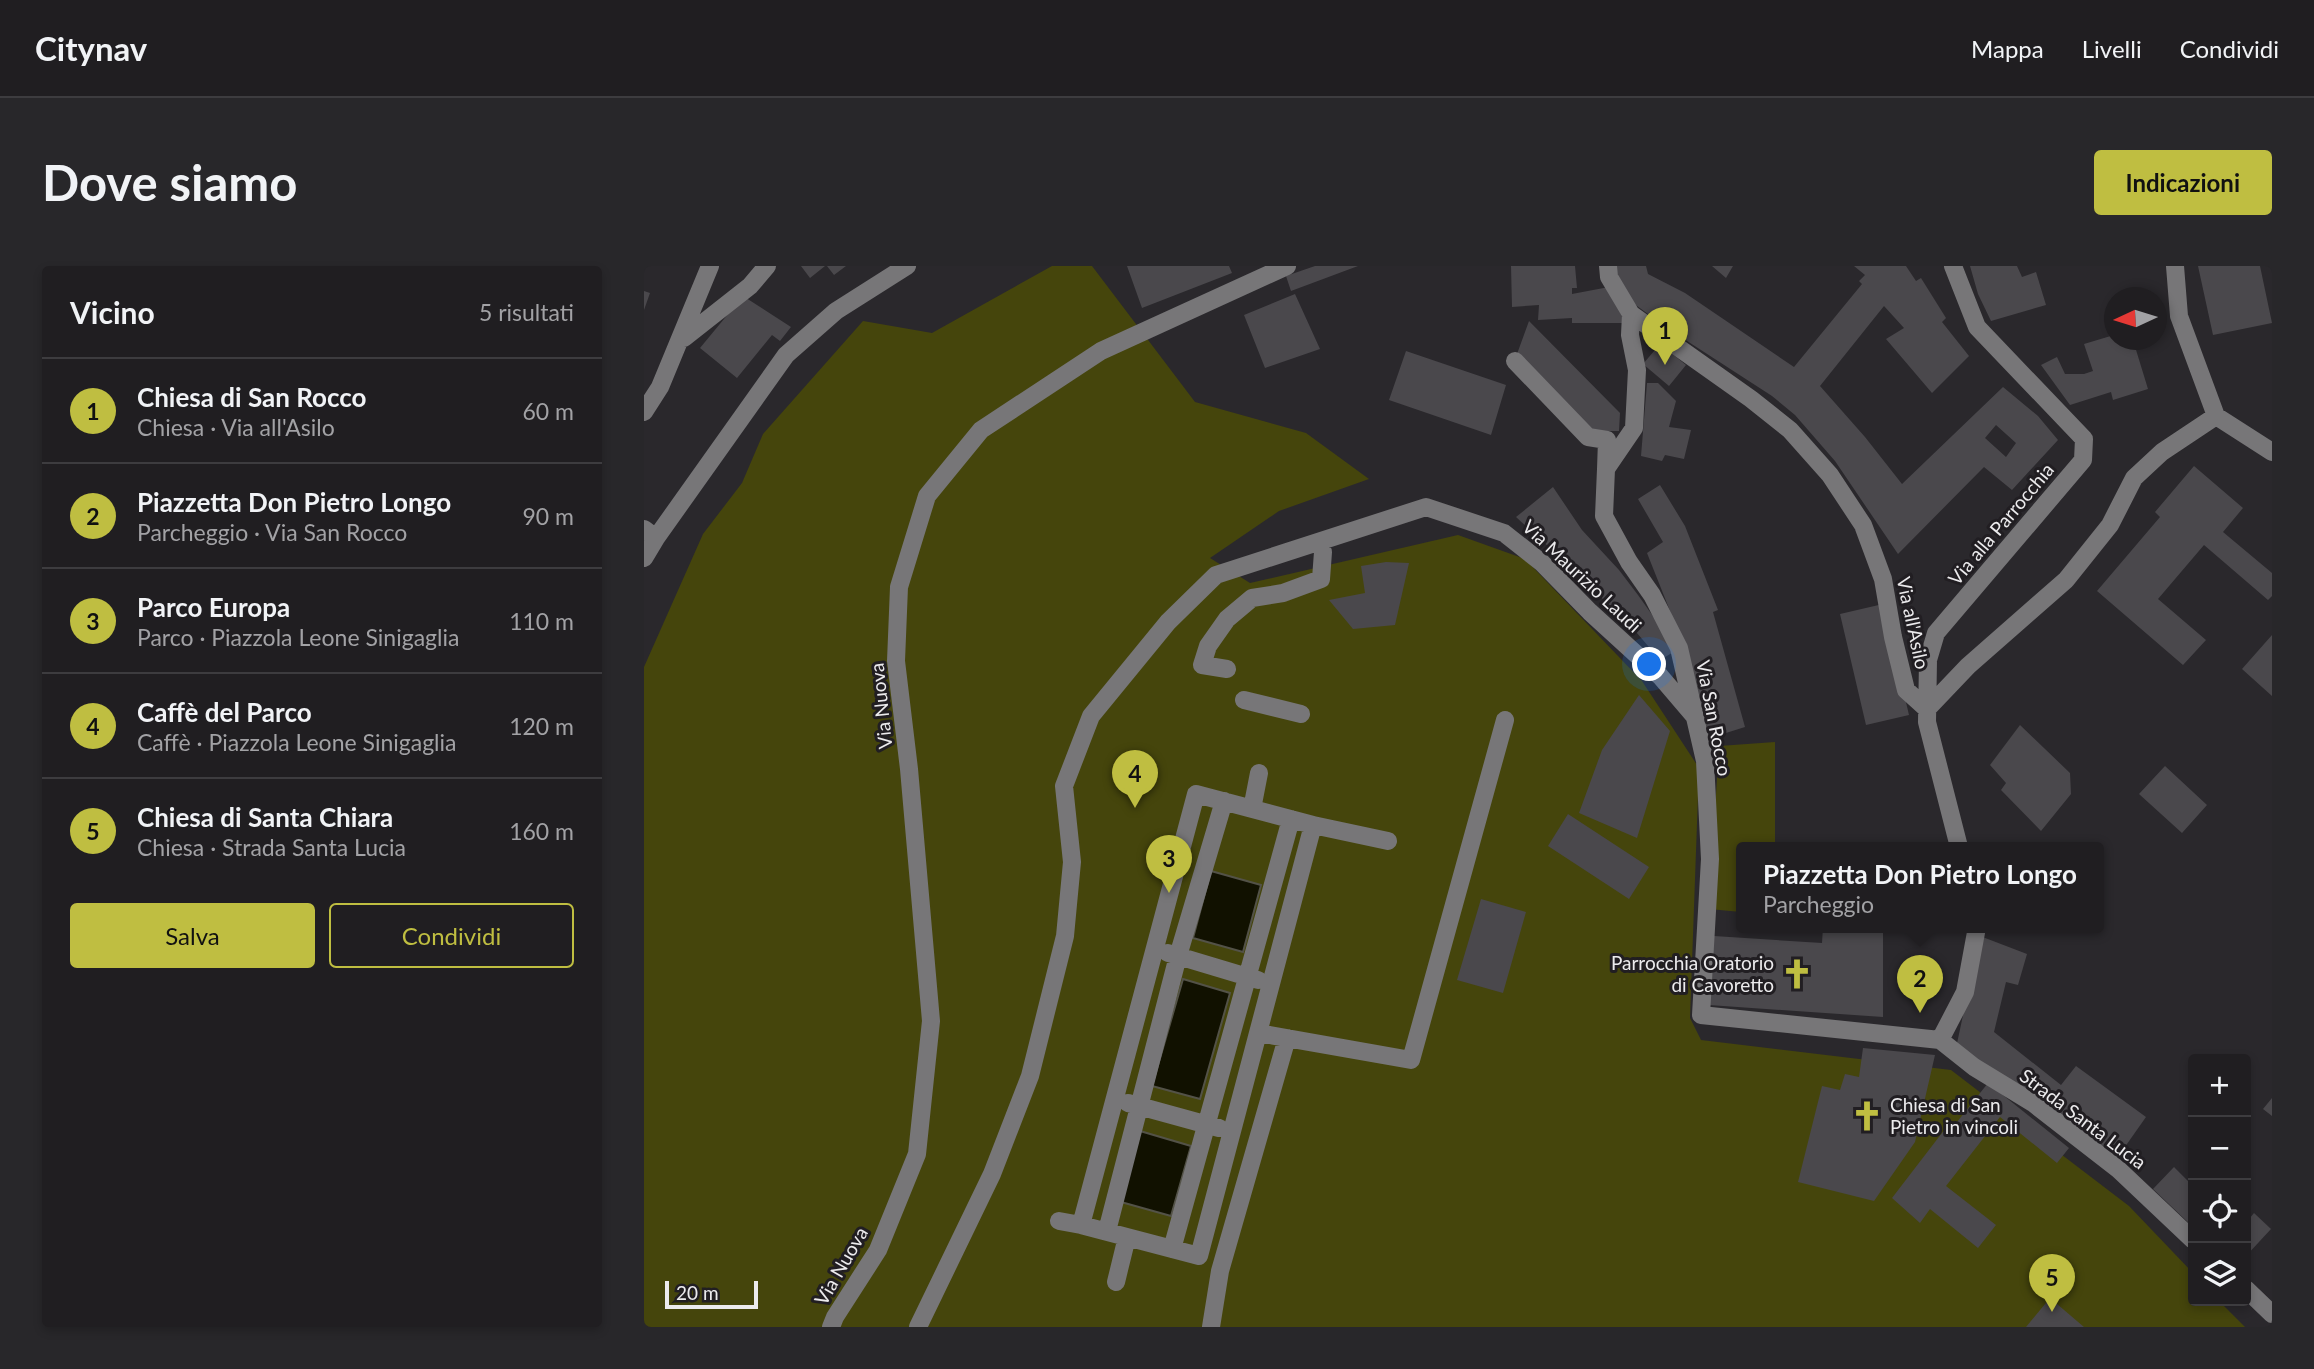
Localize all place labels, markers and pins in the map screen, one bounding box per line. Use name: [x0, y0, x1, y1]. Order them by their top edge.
pin: 1: [1642, 307, 1688, 365]
pin: 4: [1112, 750, 1158, 808]
pin: 3: [1146, 835, 1192, 893]
place label: Parrocchia Oratorio di Cavoretto: [1611, 951, 1774, 996]
pin: 2: [1897, 955, 1943, 1013]
church icon: Parrocchia Oratorio di Cavoretto: [1780, 957, 1814, 991]
place label: Chiesa di San Pietro in vincoli: [1890, 1093, 2018, 1138]
church icon: Chiesa di San Pietro in vincoli: [1850, 1099, 1884, 1133]
pin: 5: [2029, 1254, 2075, 1312]

